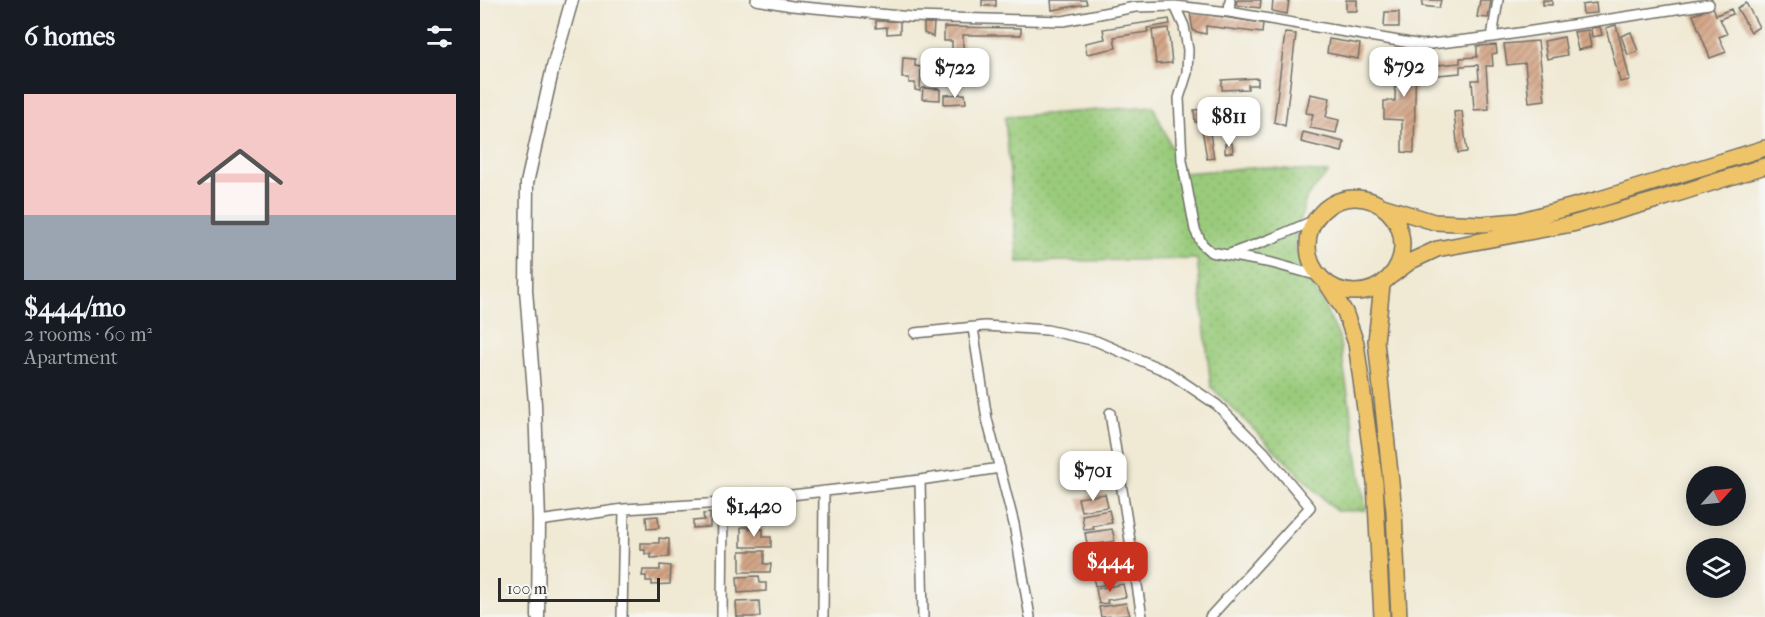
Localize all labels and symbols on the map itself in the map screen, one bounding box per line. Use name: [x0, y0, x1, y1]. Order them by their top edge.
pin: $792: [1368, 47, 1440, 98]
pin: $722: [919, 48, 991, 99]
pin: $811: [1193, 97, 1265, 148]
pin: $701: [1057, 451, 1129, 502]
north arrow: [1686, 466, 1746, 526]
pin: $1,420: [705, 487, 803, 538]
pin: $444: [1074, 542, 1146, 593]
scale bar: [498, 575, 660, 602]

